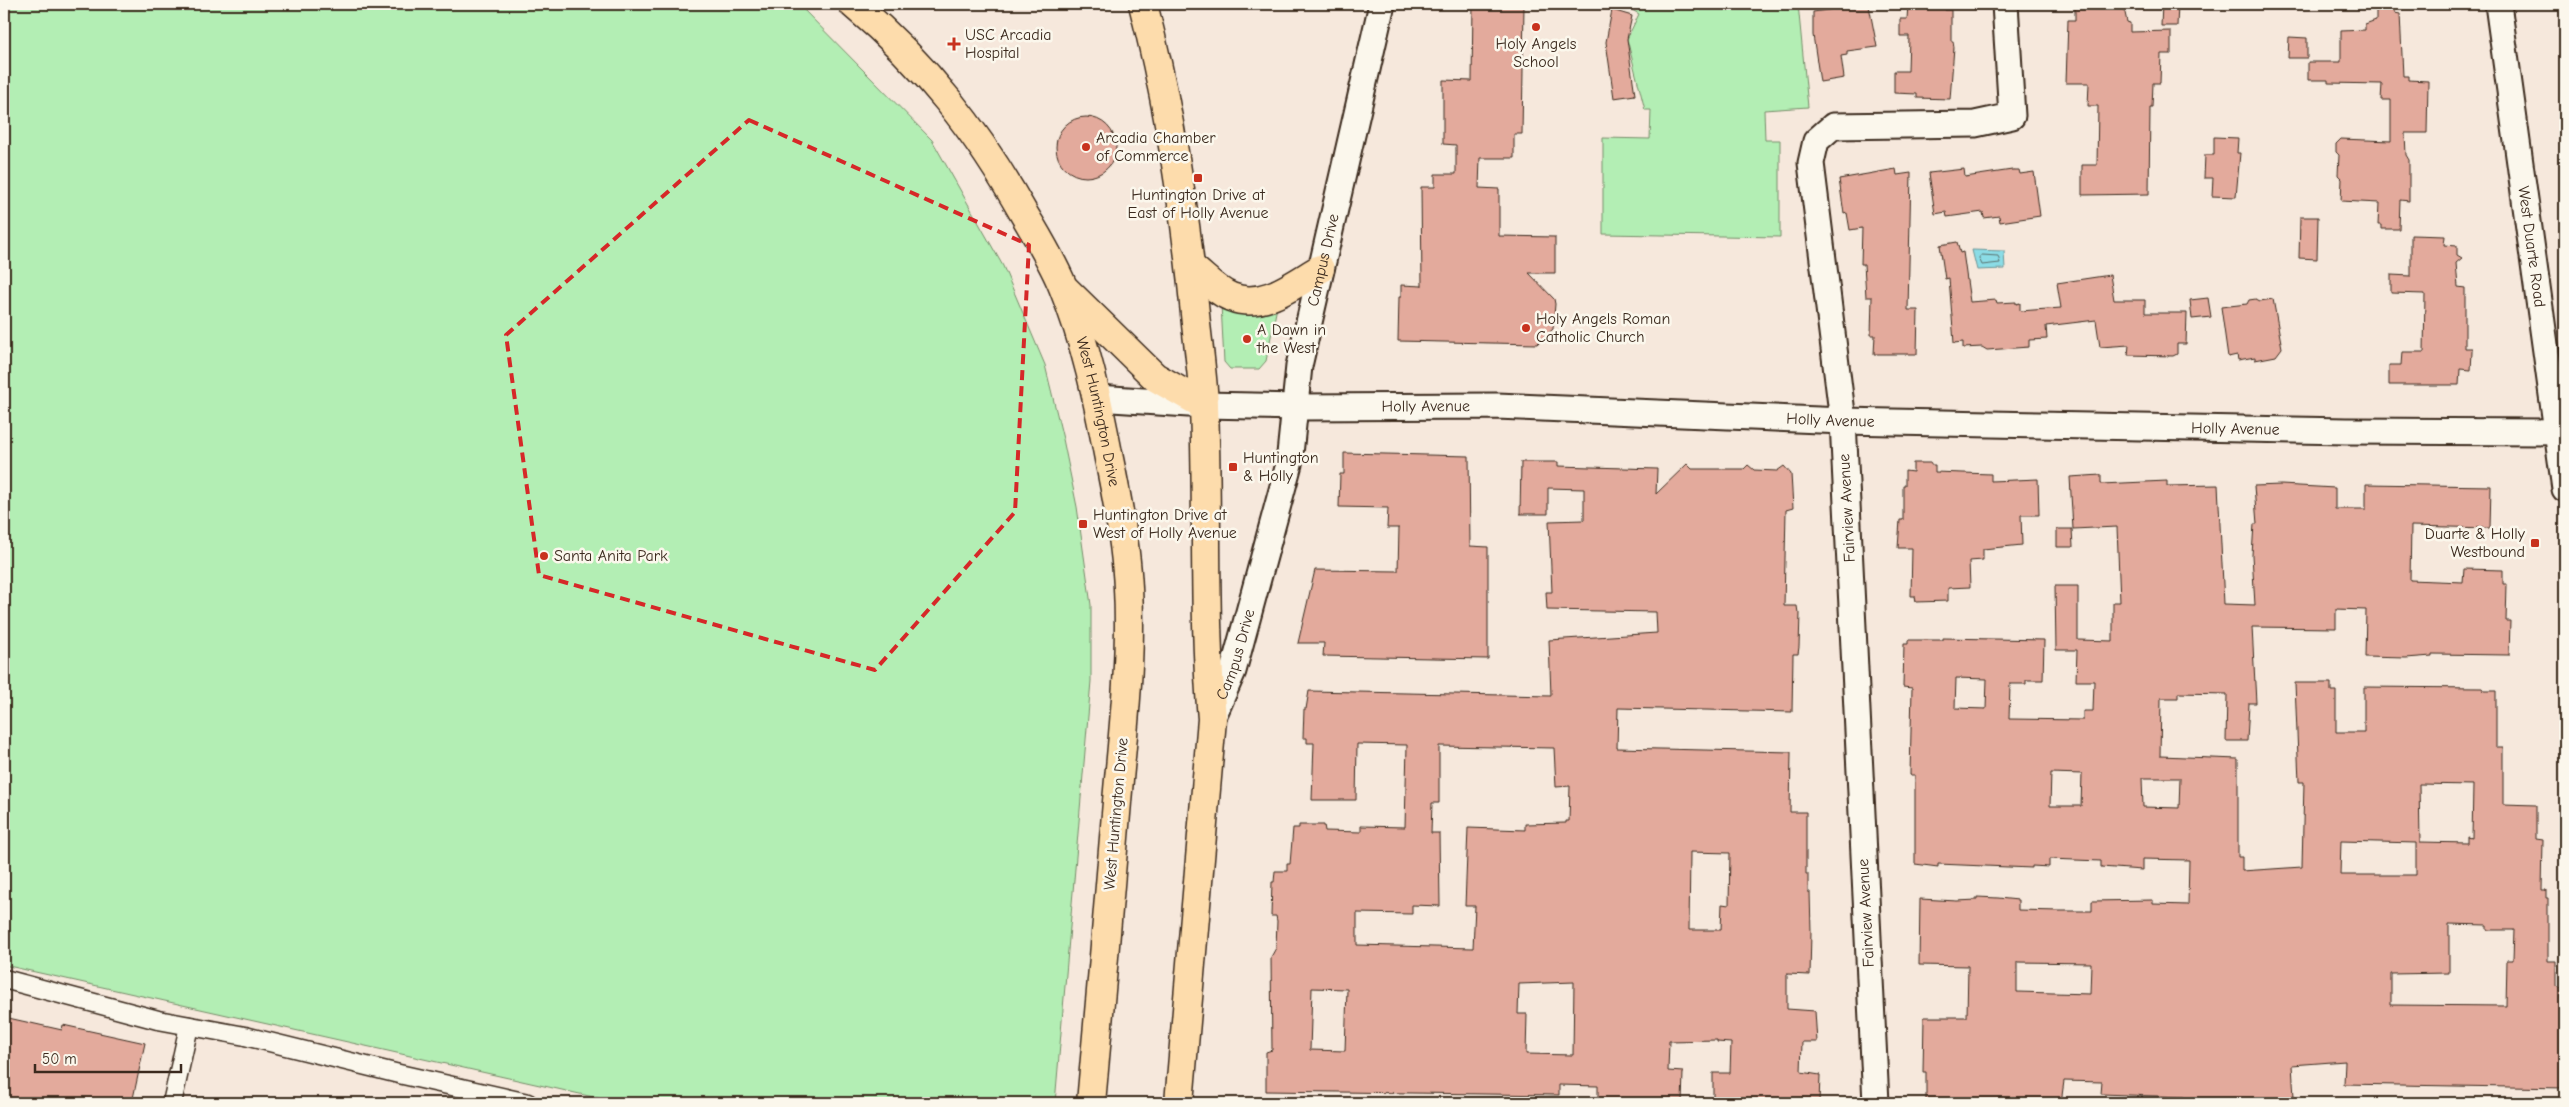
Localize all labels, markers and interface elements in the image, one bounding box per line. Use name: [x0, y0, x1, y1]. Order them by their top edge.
marker: Holy Angels School: [1530, 21, 1542, 33]
place label: USC Arcadia Hospital: [965, 26, 1052, 62]
place label: Holy Angels School: [1496, 35, 1577, 71]
marker: USC Arcadia Hospital: [947, 37, 961, 51]
place label: Arcadia Chamber of Commerce: [1096, 129, 1216, 165]
marker: Arcadia Chamber of Commerce: [1080, 141, 1092, 153]
marker: Huntington Drive at East of Holly Avenue: [1192, 172, 1204, 184]
street label: West Duarte Road: [2514, 185, 2549, 309]
place label: Huntington Drive at East of Holly Avenue: [1128, 186, 1268, 222]
street label: Campus Drive: [1304, 212, 1343, 308]
place label: Holy Angels Roman Catholic Church: [1536, 310, 1670, 346]
place label: A Dawn in the West: [1256, 321, 1326, 357]
marker: Holy Angels Roman Catholic Church: [1520, 322, 1532, 334]
marker: A Dawn in the West: [1241, 333, 1253, 345]
street label: West Huntington Drive: [1072, 335, 1123, 488]
street label: Holly Avenue: [1382, 397, 1470, 416]
street label: Holly Avenue: [1786, 410, 1875, 431]
street label: Holly Avenue: [2191, 419, 2280, 439]
place label: Huntington & Holly: [1243, 449, 1319, 485]
street label: Fairview Avenue: [1835, 453, 1859, 563]
marker: Huntington & Holly: [1227, 461, 1239, 473]
place label: Huntington Drive at West of Holly Avenue: [1093, 506, 1237, 542]
marker: Huntington Drive at West of Holly Avenue: [1077, 518, 1089, 530]
place label: Duarte & Holly Westbound: [2425, 525, 2526, 561]
marker: Duarte & Holly Westbound: [2529, 537, 2541, 549]
place label: Santa Anita Park: [554, 547, 668, 565]
marker: Santa Anita Park: [538, 550, 550, 562]
street label: Campus Drive: [1212, 607, 1258, 703]
street label: West Huntington Drive: [1100, 737, 1132, 891]
street label: Fairview Avenue: [1854, 858, 1878, 968]
scale bar: [35, 1042, 181, 1074]
text: 50 m: [42, 1050, 77, 1068]

